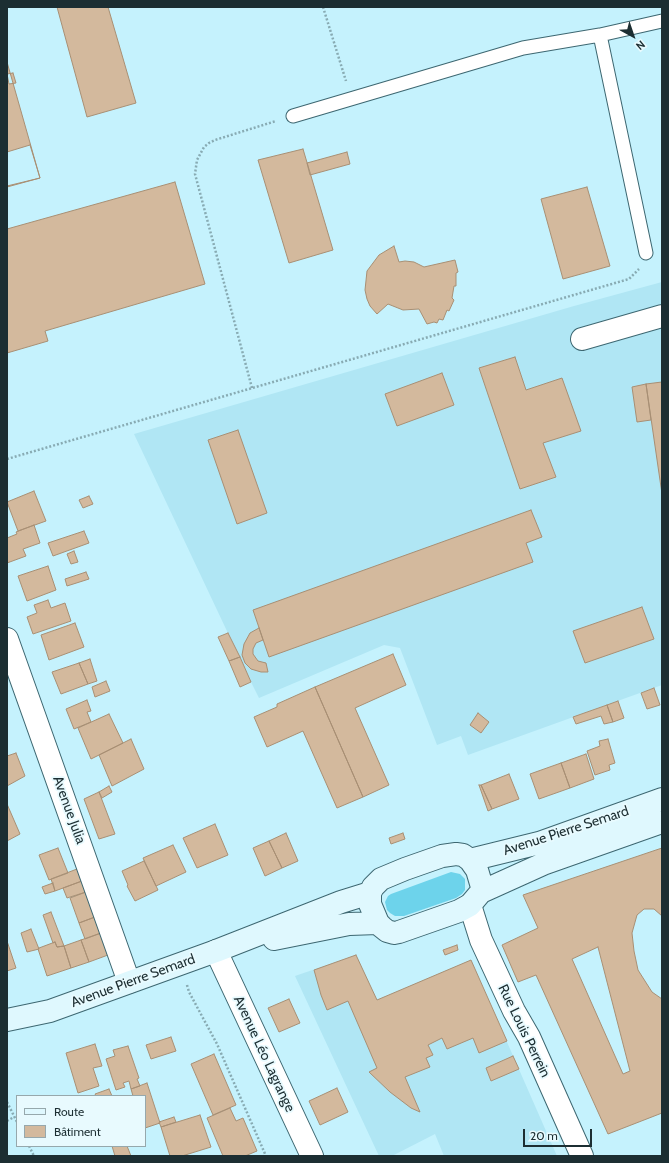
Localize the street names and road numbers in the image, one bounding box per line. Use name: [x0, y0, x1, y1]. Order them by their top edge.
street label: Avenue Julia: [49, 774, 89, 846]
street label: Avenue Pierre Semard: [501, 803, 631, 859]
street label: Avenue Pierre Semard: [69, 951, 197, 1011]
street label: Rue Louis Perrein: [494, 982, 554, 1080]
street label: Avenue Léo Lagrange: [230, 993, 298, 1115]

